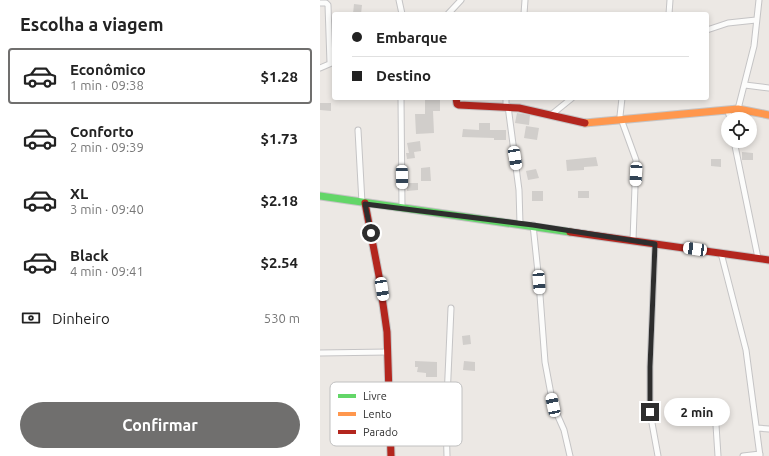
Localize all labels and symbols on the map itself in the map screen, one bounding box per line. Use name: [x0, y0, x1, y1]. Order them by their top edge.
car: [507, 145, 523, 171]
car: [629, 162, 643, 186]
car: [396, 165, 408, 189]
route start: [362, 224, 380, 242]
car: [682, 241, 708, 257]
car: [532, 270, 546, 294]
car: [374, 276, 390, 302]
legend: [330, 382, 462, 446]
text: Livre: [363, 390, 387, 402]
car: [545, 392, 561, 418]
callout: 2 min: [664, 398, 730, 426]
route end: [641, 403, 659, 421]
text: Lento: [363, 408, 392, 420]
text: Parado: [363, 426, 398, 438]

